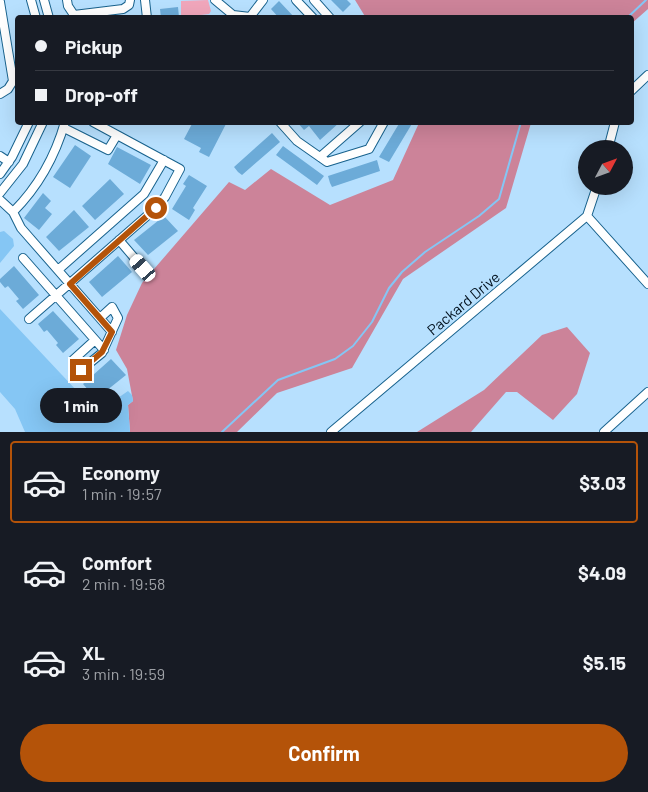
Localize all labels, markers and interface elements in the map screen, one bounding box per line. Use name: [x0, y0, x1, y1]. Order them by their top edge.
text: Pickup: [65, 35, 123, 58]
text: Drop-off: [65, 83, 138, 106]
north arrow: [578, 140, 632, 195]
map controls: [578, 140, 633, 195]
route start: [145, 197, 167, 219]
car: [127, 252, 158, 284]
street label: Packard Drive: [423, 267, 503, 339]
route end: [70, 359, 92, 381]
callout: 1 min: [40, 388, 122, 422]
text: 1 min: [63, 396, 99, 415]
icon: car: [22, 460, 67, 505]
text: Economy: [82, 461, 160, 484]
text: $3.03: [579, 471, 626, 494]
text: 1 min · 19:57: [82, 484, 162, 503]
icon: car: [22, 550, 67, 595]
text: Comfort: [82, 551, 152, 574]
text: $4.09: [578, 561, 626, 584]
text: 2 min · 19:58: [82, 574, 165, 593]
icon: car: [22, 640, 67, 685]
text: XL: [82, 641, 105, 664]
text: $5.15: [583, 651, 626, 674]
text: 3 min · 19:59: [82, 664, 165, 683]
button: Confirm: [20, 724, 628, 782]

